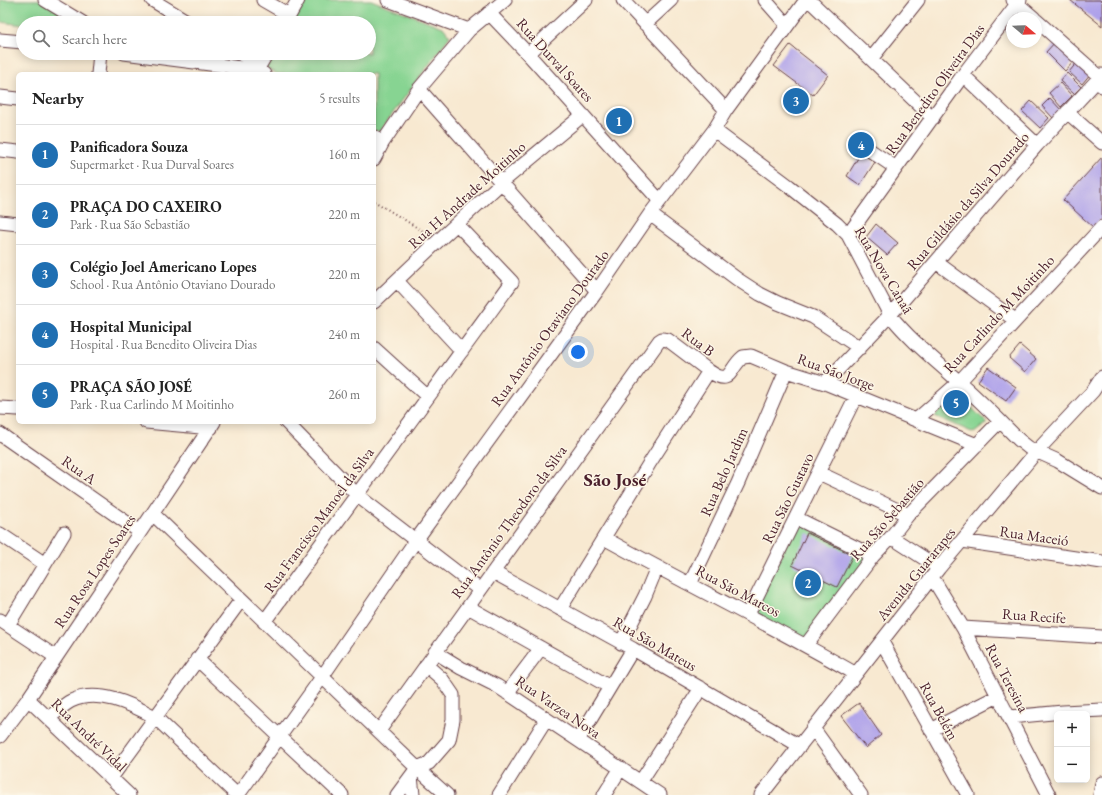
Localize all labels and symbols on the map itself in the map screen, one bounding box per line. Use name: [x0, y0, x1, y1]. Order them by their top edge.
north arrow: [1006, 12, 1042, 48]
street label: Rua Durval Soares: [513, 14, 598, 106]
street label: Rua Benedito Oliveira Dias: [881, 20, 988, 158]
pin: 3: [783, 86, 809, 116]
pin: 1: [606, 106, 632, 136]
street label: Rua Gildásio da Silva Dourado: [902, 128, 1033, 274]
pin: 4: [848, 130, 874, 160]
street label: Rua H Andrade Moitinho: [404, 137, 529, 252]
street label: Rua Nova Canaã: [851, 223, 918, 317]
street label: Rua Antônio Otaviano Dourado: [486, 246, 613, 410]
street label: Rua Carlindo M Moitinho: [939, 251, 1058, 377]
street label: Rua B: [678, 323, 719, 360]
your location: [568, 342, 588, 362]
street label: Rua São Jorge: [795, 349, 878, 394]
pin: 5: [943, 388, 969, 418]
street label: Rua Belo Jardim: [695, 424, 752, 519]
street label: Rua Antônio Theodoro da Silva: [447, 441, 571, 602]
street label: Rua Francisco Manoel da Silva: [259, 443, 378, 596]
street label: Rua São Gustavo: [757, 449, 818, 546]
street label: Rua A: [58, 451, 101, 489]
district label: São José: [584, 467, 647, 492]
street label: Rua São Sebastião: [845, 473, 928, 564]
street label: Rua Rosa Lopes Soares: [50, 510, 140, 631]
street label: Rua Maceió: [998, 521, 1070, 550]
street label: Avenida Guararapes: [871, 523, 959, 625]
street label: Rua São Marcos: [693, 560, 784, 621]
pin: 2: [795, 568, 821, 598]
street label: Rua Recife: [1001, 604, 1067, 627]
street label: Rua São Mateus: [610, 612, 701, 675]
street label: Rua Teresina: [981, 640, 1033, 715]
street label: Rua Varzea Nova: [512, 671, 605, 742]
street label: Rua Belém: [916, 678, 963, 743]
street label: Rua André Vidal: [48, 694, 131, 776]

